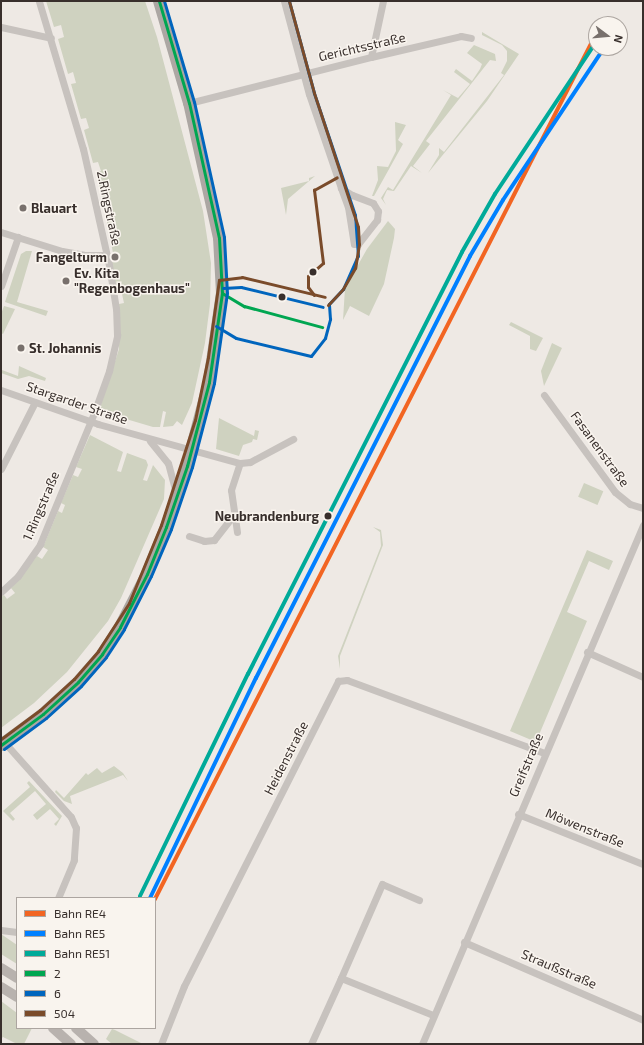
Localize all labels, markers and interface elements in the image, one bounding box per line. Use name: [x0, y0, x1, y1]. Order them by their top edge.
north arrow: [588, 16, 628, 56]
street label: Gerichtsstraße: [317, 29, 407, 65]
text: N: [612, 34, 626, 45]
street label: 2.Ringstraße: [93, 169, 125, 247]
place label: Blauart: [31, 200, 77, 216]
marker: Blauart: [18, 203, 28, 213]
place label: Fangelturm: [36, 249, 107, 265]
marker: Fangelturm: [110, 252, 120, 262]
place label: Ev. Kita "Regenbogenhaus": [74, 266, 190, 297]
unlabelled marker: [308, 267, 318, 277]
marker: Ev. Kita "Regenbogenhaus": [61, 276, 71, 286]
unlabelled marker: [277, 292, 287, 302]
place label: St. Johannis: [29, 340, 102, 356]
marker: St. Johannis: [16, 343, 26, 353]
street label: Stargarder Straße: [24, 378, 130, 428]
street label: Fasanenstraße: [567, 408, 633, 490]
street label: 1.Ringstraße: [19, 469, 63, 543]
place label: Neubrandenburg: [215, 508, 319, 524]
marker: Neubrandenburg: [322, 510, 334, 522]
street label: Heidenstraße: [261, 719, 311, 797]
street label: Greifstraße: [506, 731, 546, 799]
street label: Möwenstraße: [543, 805, 627, 851]
legend: [16, 897, 156, 1029]
text: Bahn RE4: [54, 906, 106, 920]
text: Bahn RE5: [54, 926, 105, 940]
text: Bahn RE51: [54, 946, 110, 960]
street label: Straußstraße: [519, 946, 599, 992]
text: 2: [54, 966, 61, 980]
text: 6: [54, 986, 61, 1000]
text: 504: [54, 1006, 75, 1020]

